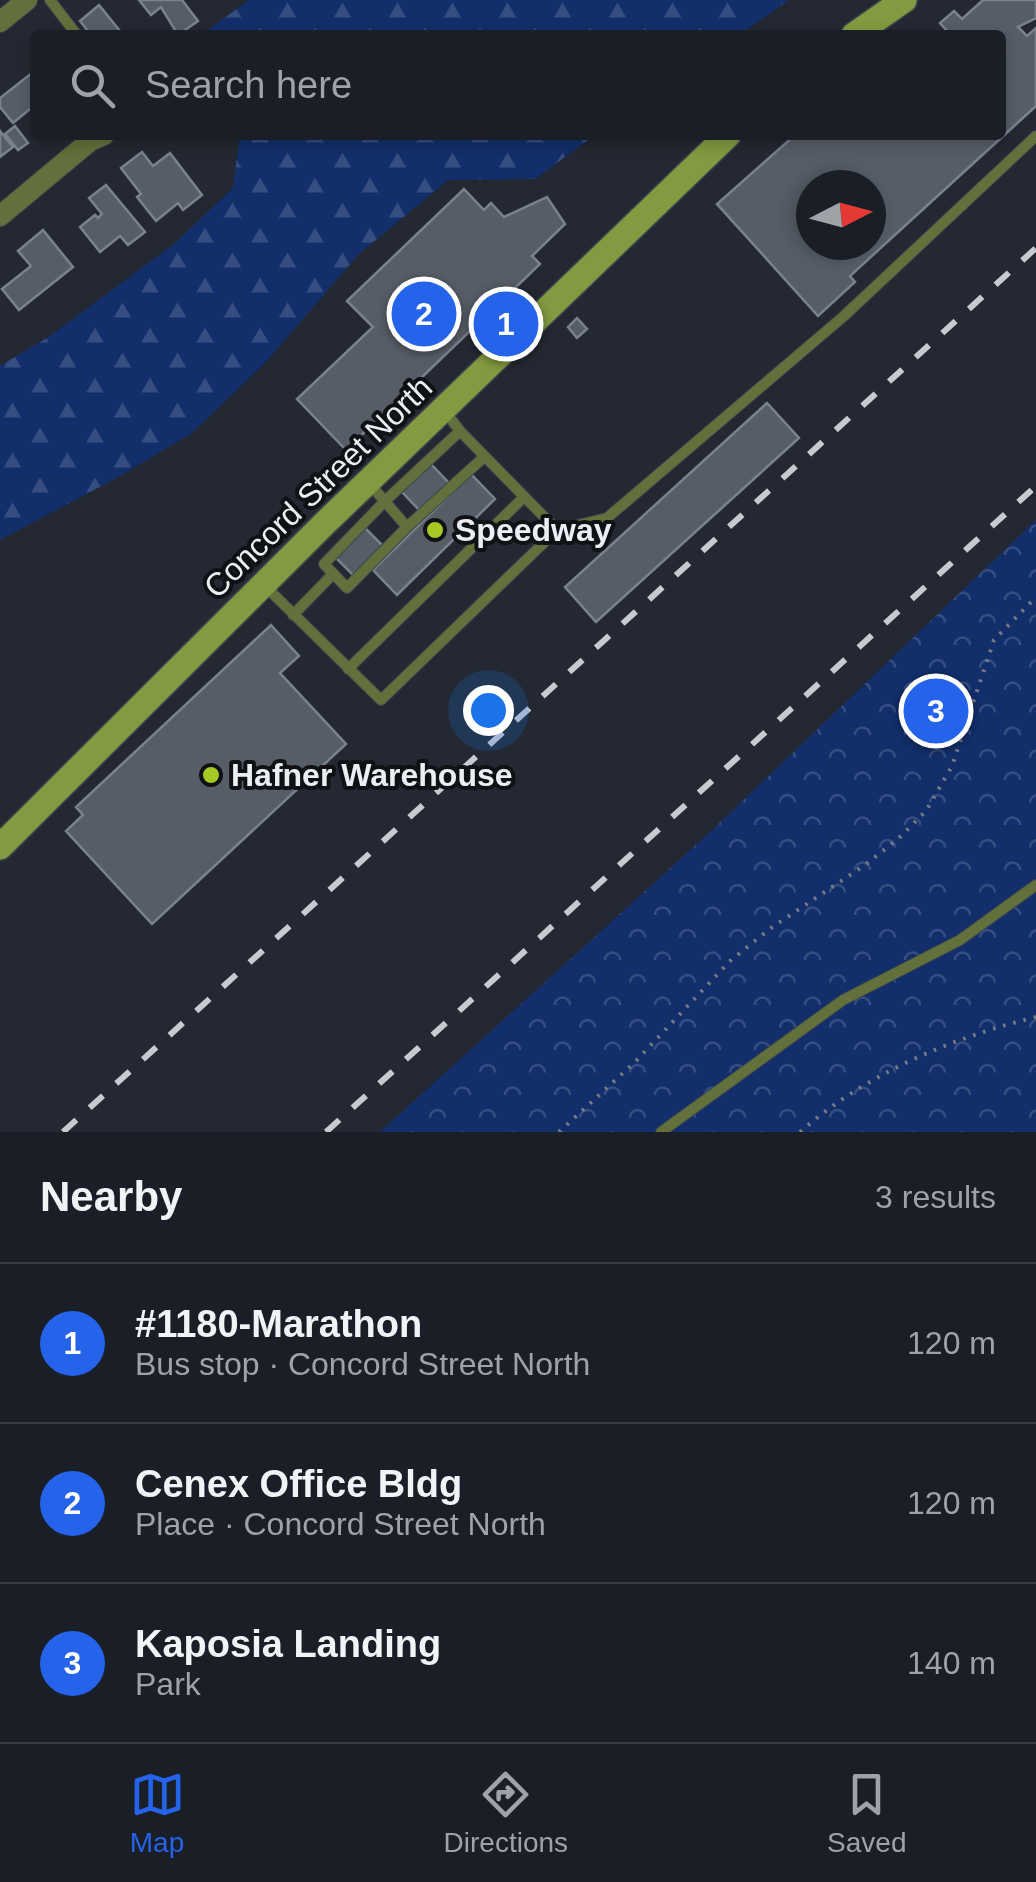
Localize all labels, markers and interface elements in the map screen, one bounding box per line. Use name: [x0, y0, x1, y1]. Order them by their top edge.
search box: [30, 30, 1006, 140]
icon: search: [65, 58, 120, 113]
text: Search here: [145, 64, 352, 106]
north arrow: [796, 170, 886, 260]
pin: 2: [392, 276, 456, 352]
pin: 1: [474, 286, 538, 362]
street label: Concord Street North: [197, 369, 439, 605]
place label: Speedway: [455, 512, 612, 548]
marker: Speedway: [424, 519, 446, 541]
pin: 3: [904, 674, 968, 748]
your location: [463, 685, 514, 736]
place label: Hafner Warehouse: [231, 757, 513, 793]
marker: Hafner Warehouse: [200, 764, 222, 786]
text: Nearby: [40, 1173, 182, 1220]
text: 3 results: [875, 1179, 996, 1215]
text: #1180-Marathon: [135, 1303, 422, 1345]
text: 1: [64, 1325, 81, 1361]
text: 120 m: [907, 1325, 996, 1361]
text: Bus stop · Concord Street North: [135, 1346, 590, 1382]
text: Cenex Office Bldg: [135, 1463, 462, 1505]
text: 2: [64, 1485, 81, 1521]
text: 120 m: [907, 1485, 996, 1521]
text: Place · Concord Street North: [135, 1506, 546, 1542]
text: Kaposia Landing: [135, 1623, 441, 1665]
text: 3: [64, 1645, 81, 1681]
text: 140 m: [907, 1645, 996, 1681]
text: Park: [135, 1666, 201, 1702]
tab: Map: [130, 1767, 185, 1859]
tab: Directions: [444, 1767, 568, 1859]
tab: Saved: [827, 1767, 906, 1859]

